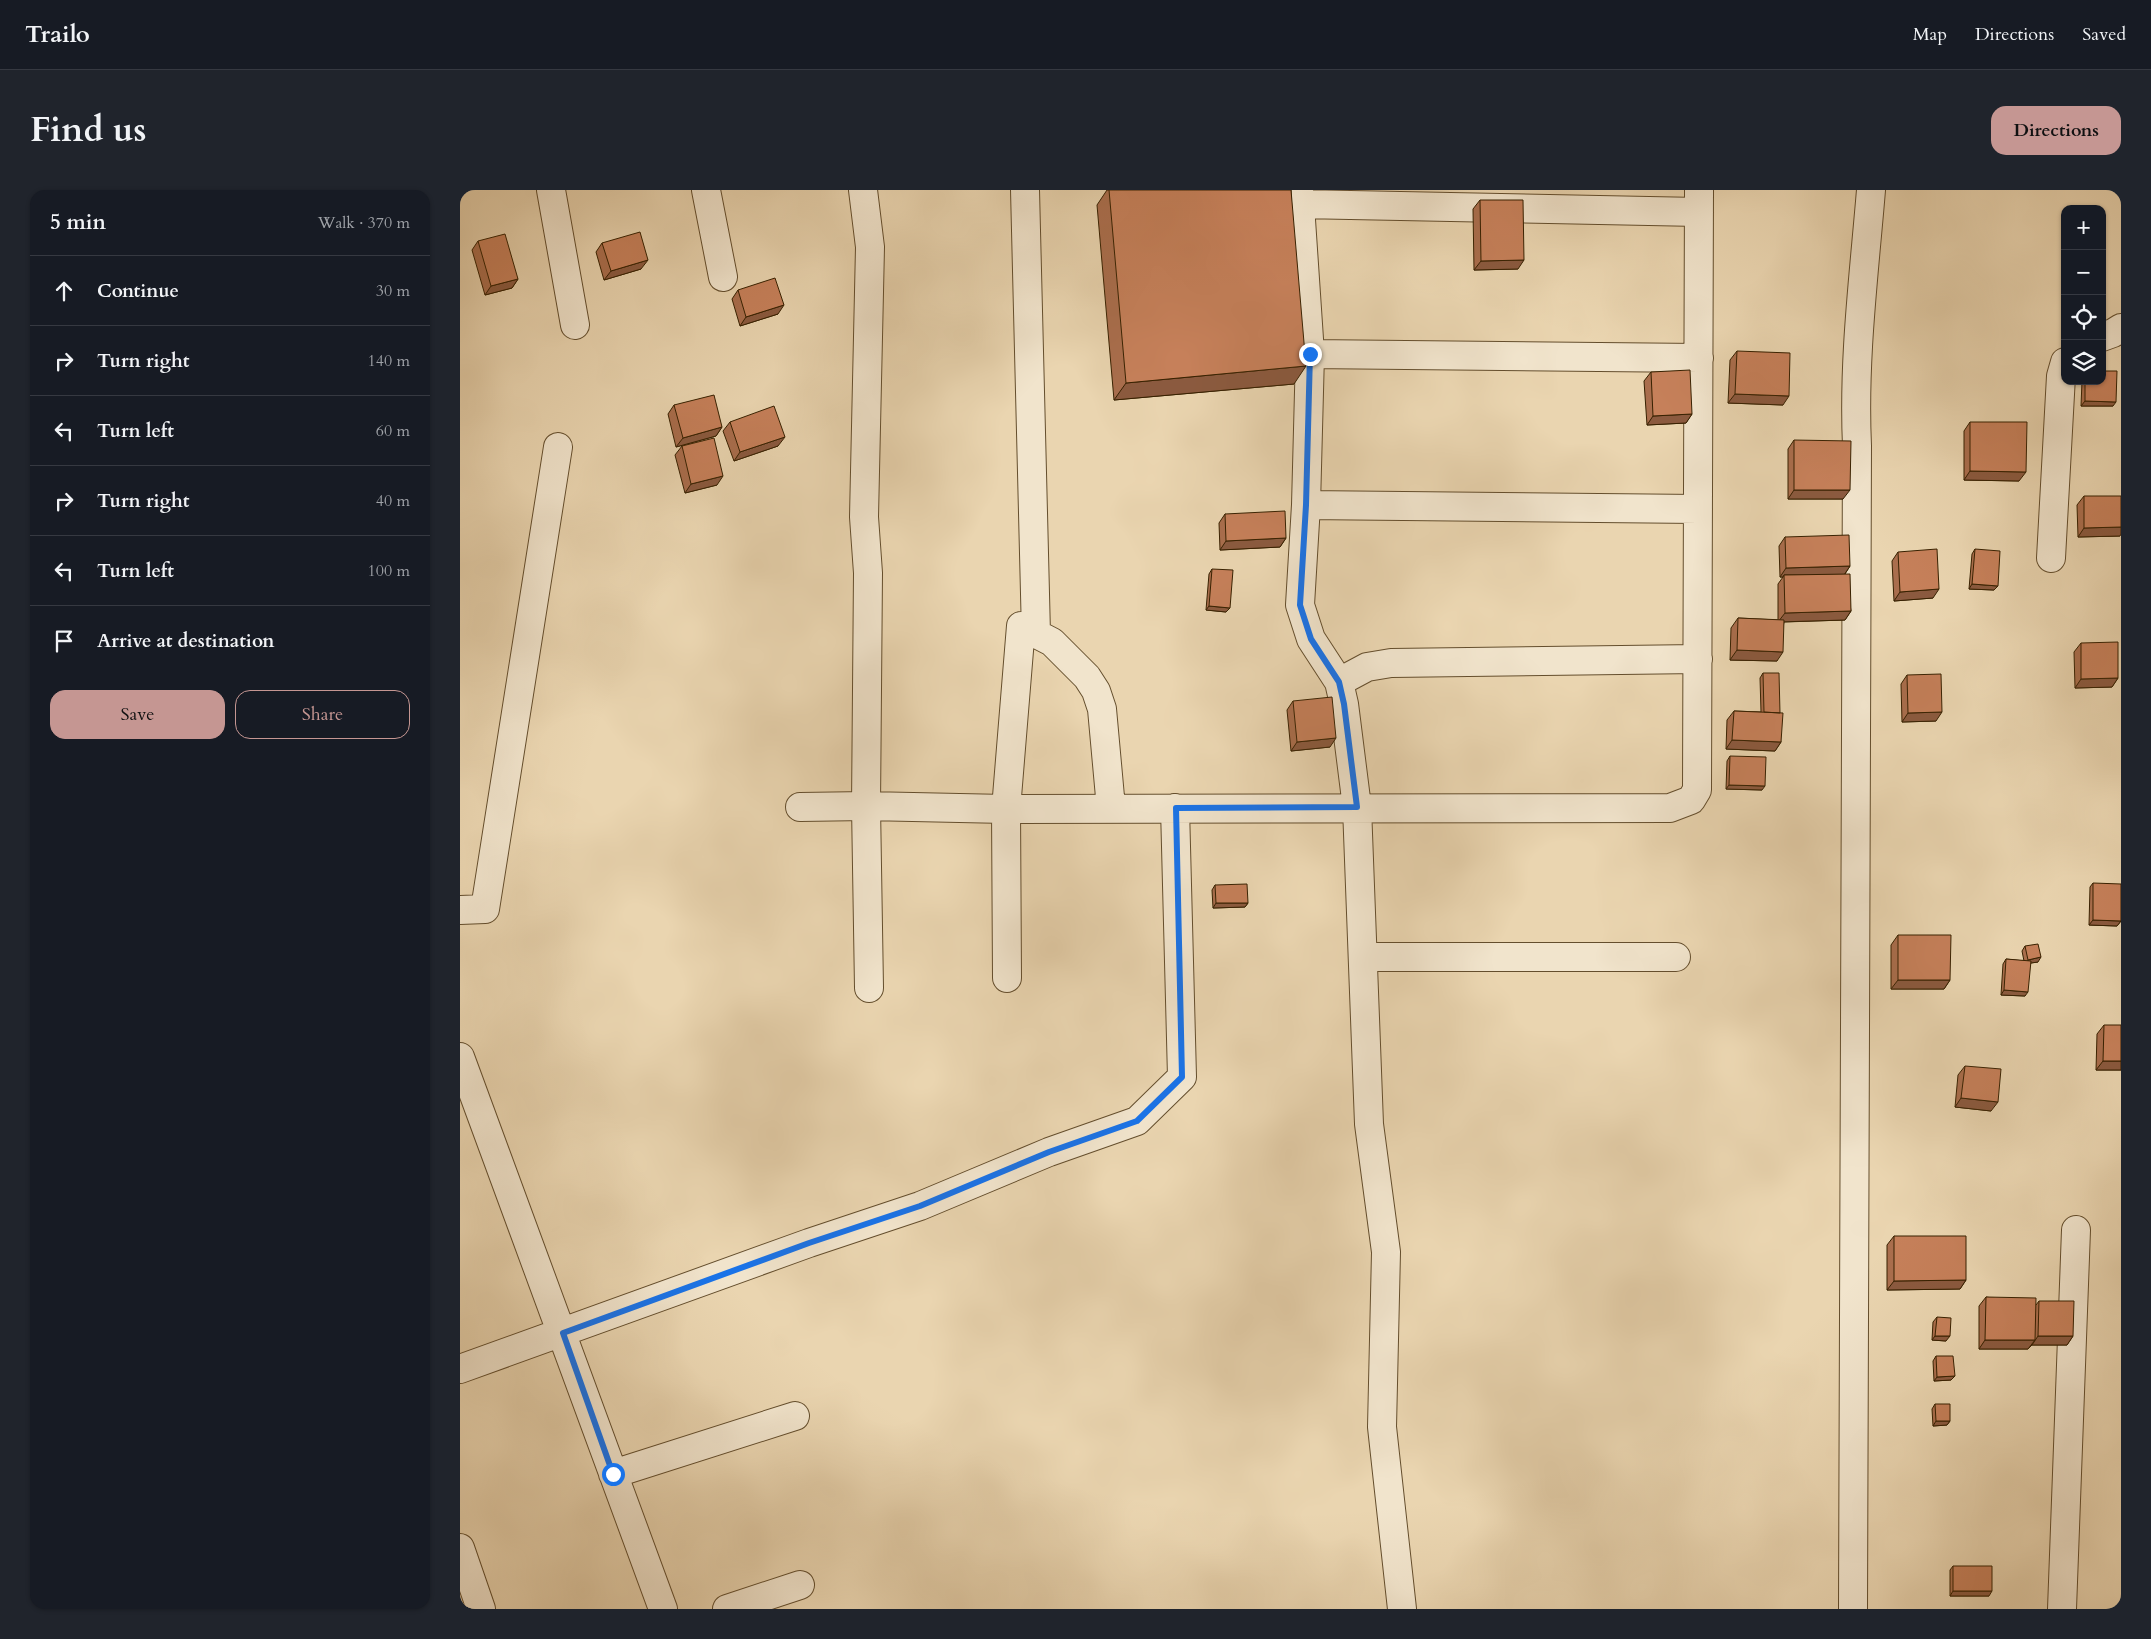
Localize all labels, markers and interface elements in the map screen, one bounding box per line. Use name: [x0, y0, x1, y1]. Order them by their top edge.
text: Trailo: [25, 18, 90, 51]
text: Map: [1913, 22, 1947, 47]
text: Directions: [1975, 22, 2054, 47]
text: Saved: [2082, 22, 2126, 47]
text: Find us: [30, 106, 146, 154]
button: Directions: [1991, 106, 2121, 155]
map controls: [2061, 205, 2106, 385]
button: +: [2061, 205, 2106, 250]
text: 5 min: [50, 208, 106, 237]
text: Walk · 370 m: [318, 212, 410, 234]
button: −: [2061, 250, 2106, 295]
icon: ahead: [50, 277, 78, 305]
text: Continue: [97, 278, 179, 304]
text: 30 m: [376, 280, 410, 302]
button: locate: [2061, 295, 2106, 340]
button: layers: [2061, 340, 2106, 385]
route end: [1299, 343, 1322, 366]
icon: right: [50, 347, 78, 375]
text: Turn right: [97, 348, 189, 374]
text: 140 m: [368, 350, 410, 372]
icon: left: [50, 417, 78, 445]
text: Turn left: [97, 418, 174, 444]
text: 60 m: [376, 420, 410, 442]
icon: right: [50, 487, 78, 515]
text: Turn right: [97, 488, 189, 514]
text: 40 m: [376, 490, 410, 512]
icon: left: [50, 557, 78, 585]
text: Turn left: [97, 558, 174, 584]
text: 100 m: [368, 560, 410, 582]
icon: arrive: [50, 627, 78, 655]
text: Arrive at destination: [97, 628, 274, 654]
button: Save: [50, 690, 225, 739]
button: Share: [235, 690, 410, 739]
route start: [602, 1463, 625, 1486]

